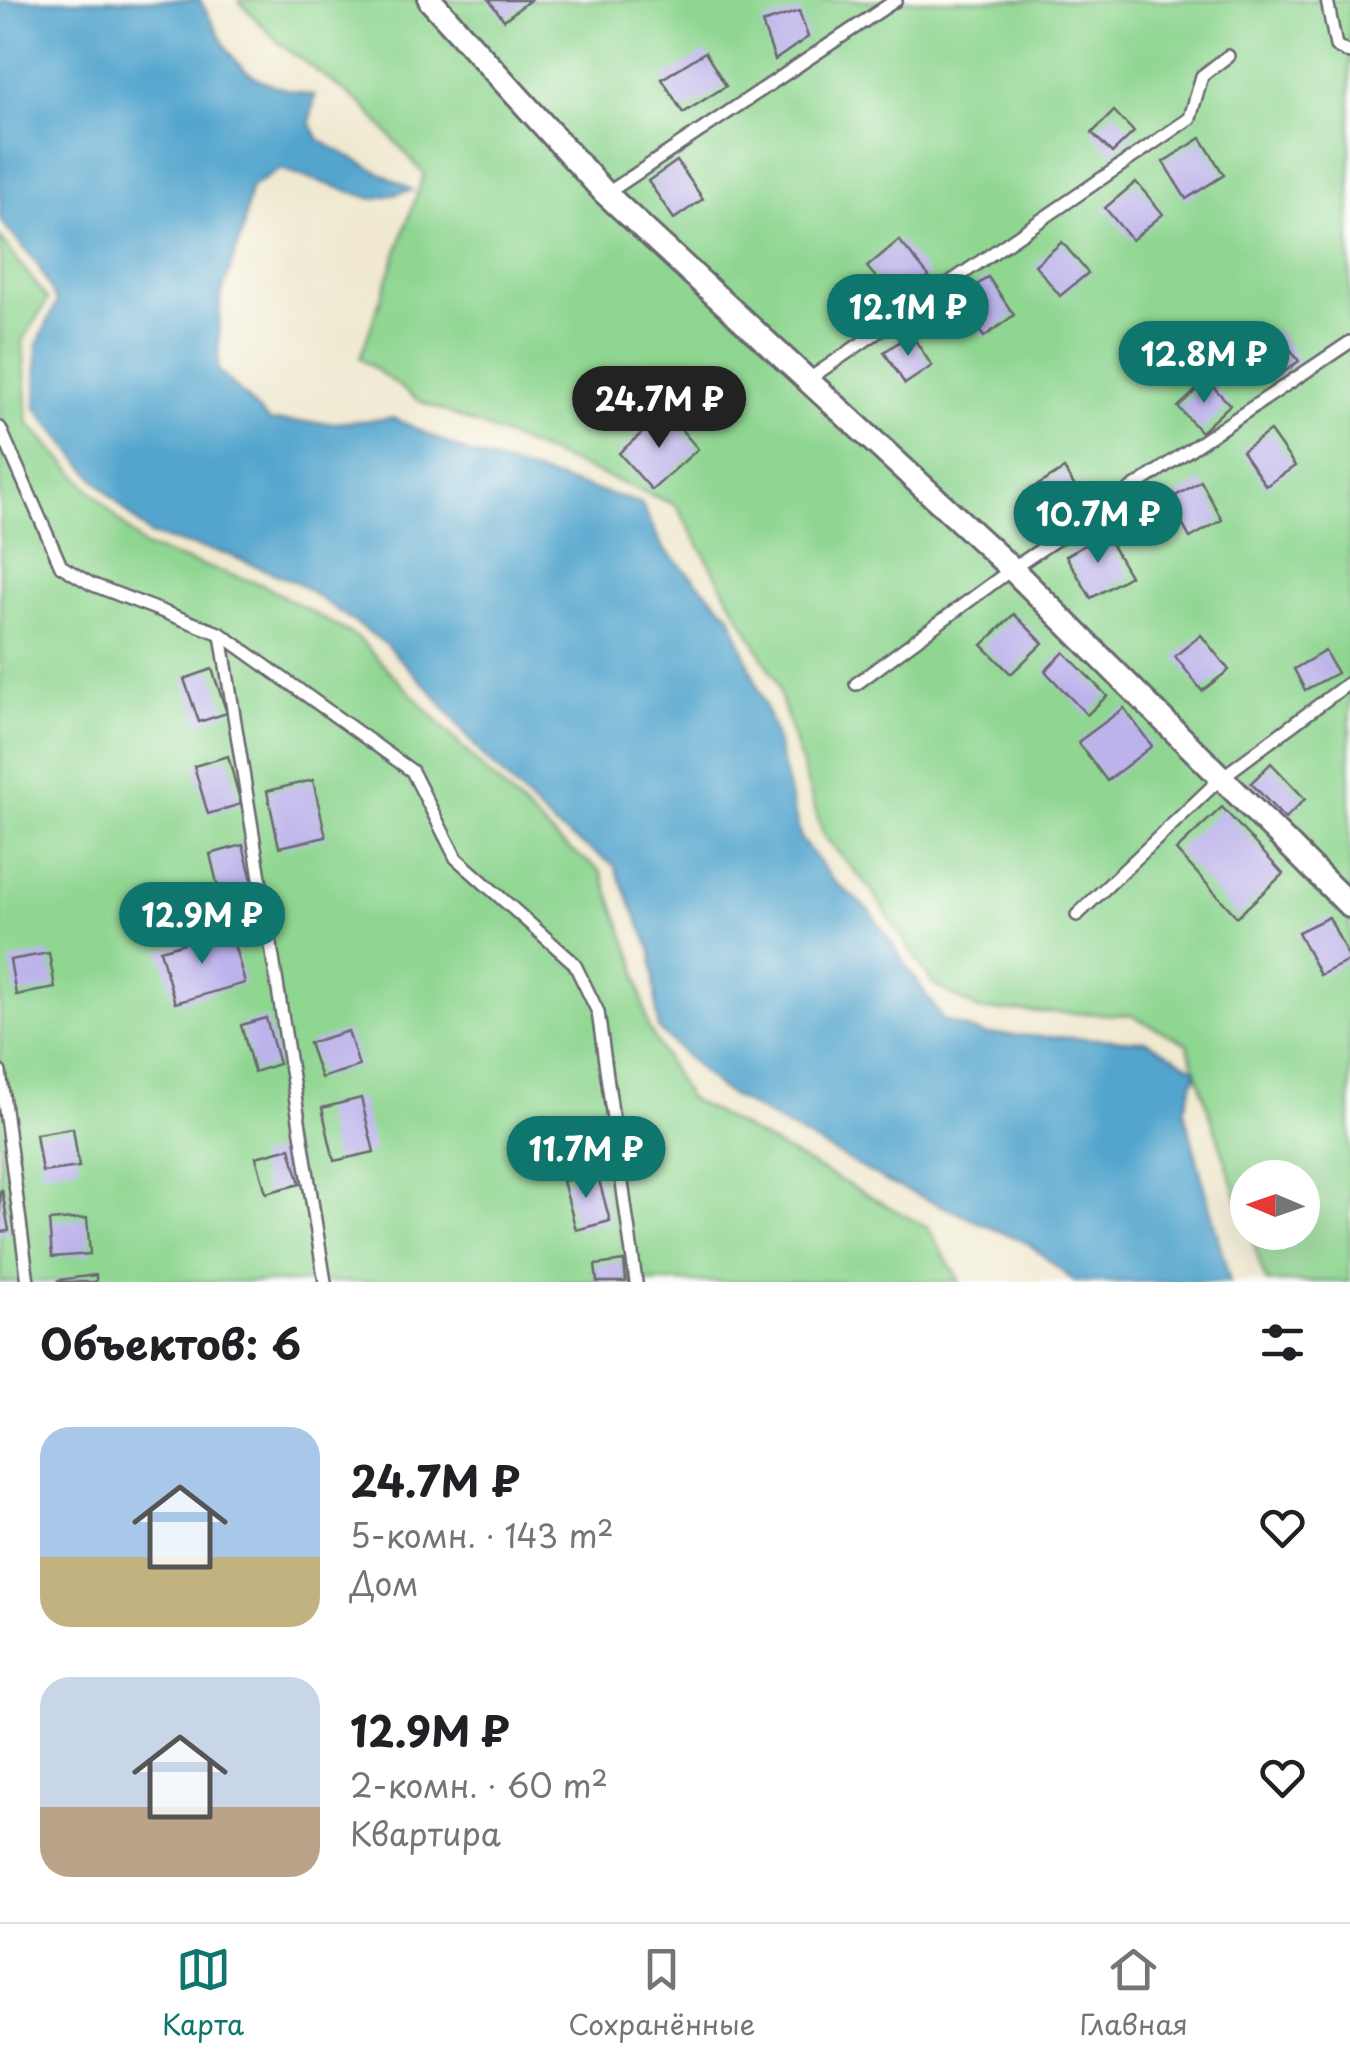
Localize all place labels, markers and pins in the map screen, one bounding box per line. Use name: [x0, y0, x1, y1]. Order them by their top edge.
pin: 12.1M ₽: [816, 274, 1000, 359]
pin: 12.8M ₽: [1112, 321, 1296, 406]
pin: 24.7M ₽: [567, 366, 751, 451]
pin: 10.7M ₽: [1006, 481, 1190, 566]
pin: 12.9M ₽: [110, 882, 294, 967]
pin: 11.7M ₽: [494, 1116, 678, 1201]

